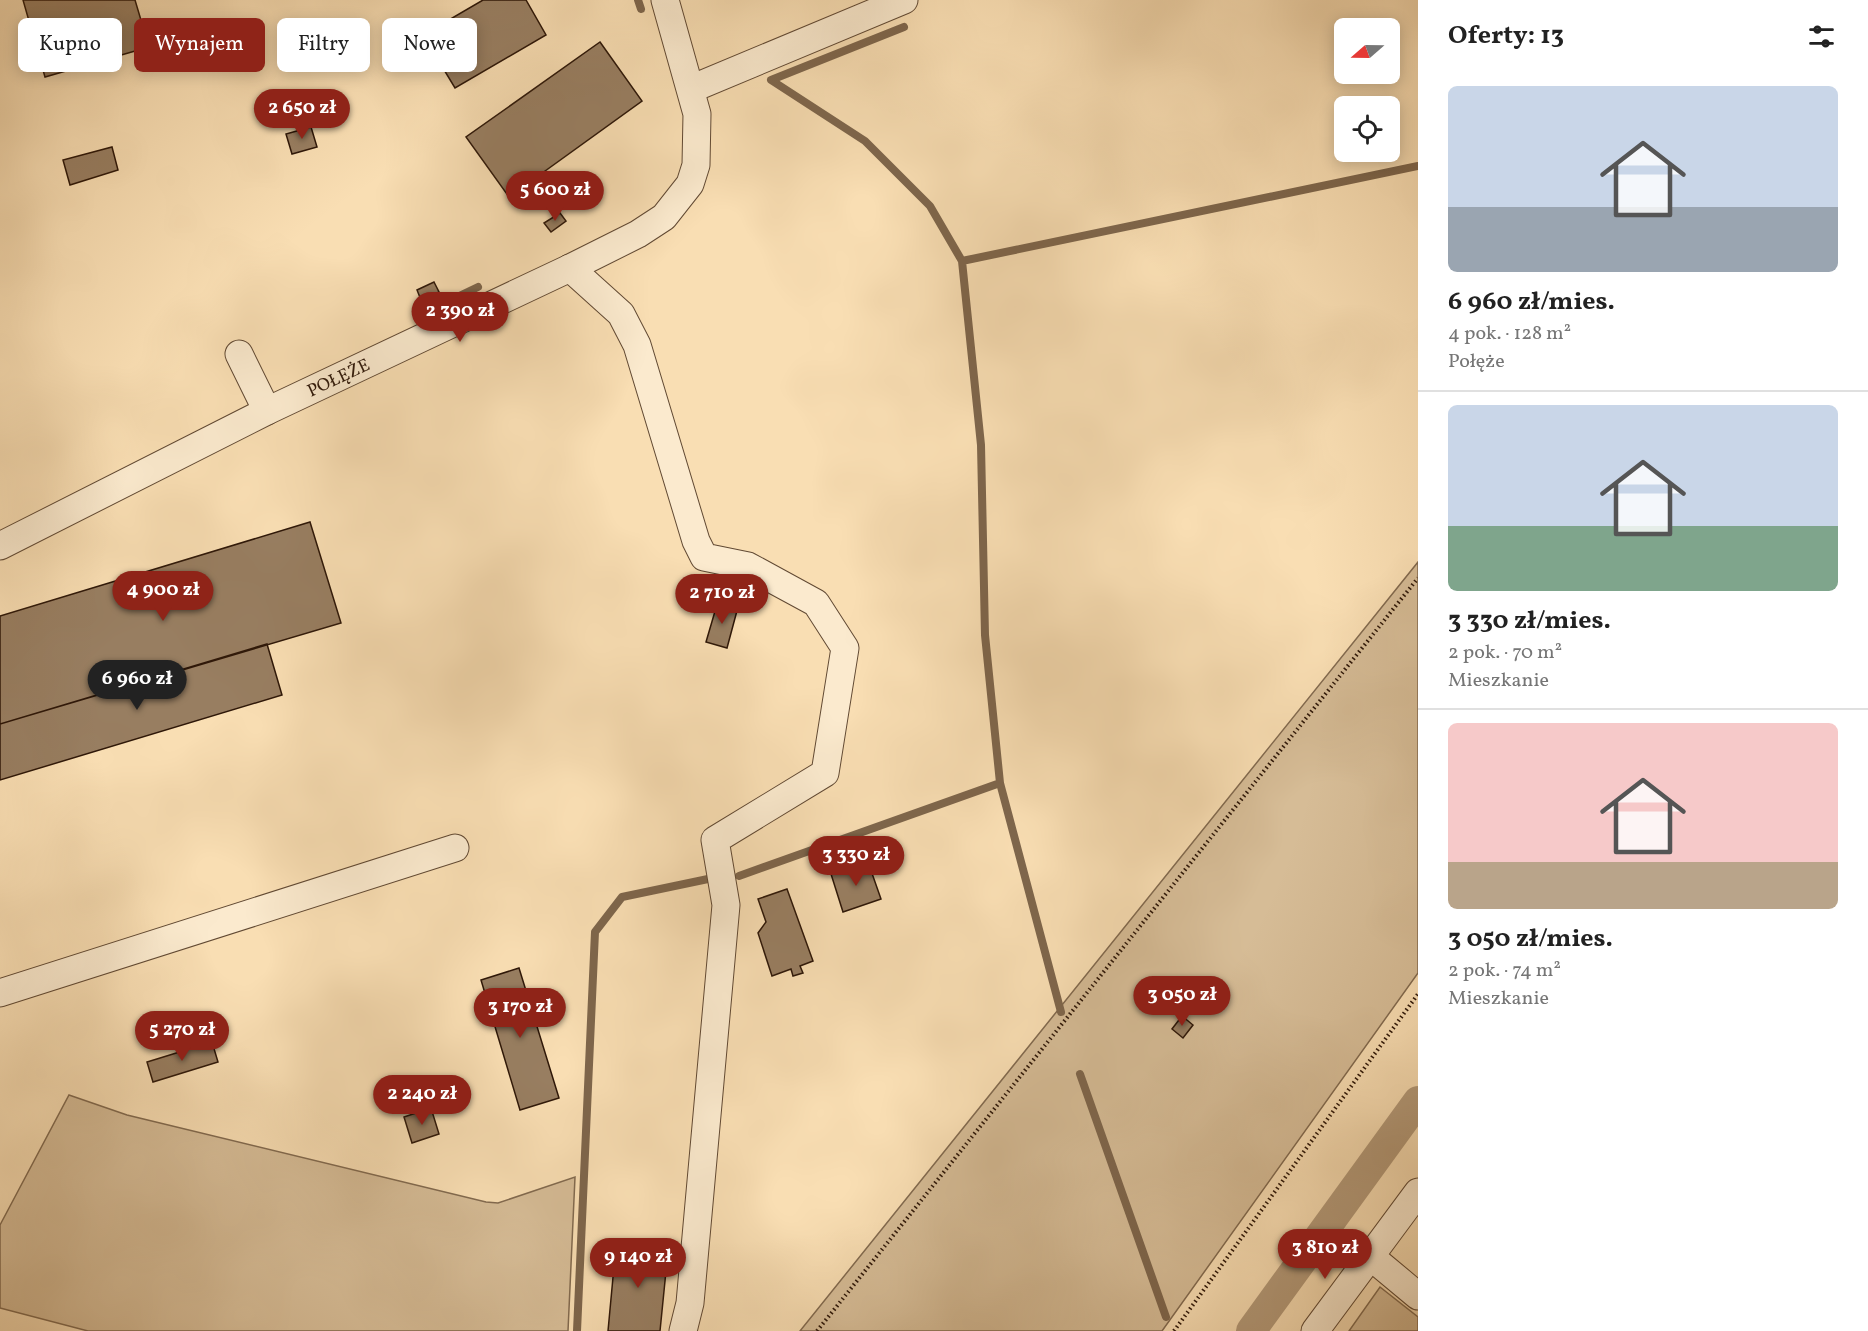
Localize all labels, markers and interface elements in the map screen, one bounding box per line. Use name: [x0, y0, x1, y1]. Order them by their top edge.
chip: Kupno: [18, 18, 122, 72]
chip: Wynajem: [134, 18, 265, 72]
chip: Filtry: [277, 18, 370, 72]
chip: Nowe: [382, 18, 477, 72]
north arrow: [1334, 18, 1400, 84]
map controls: [1334, 18, 1400, 162]
text: Oferty: 13: [1448, 18, 1564, 54]
icon: filters: [1805, 20, 1838, 53]
pin: 2 650 zł: [240, 89, 364, 140]
text: 2 650 zł: [268, 94, 336, 122]
button: locate: [1334, 96, 1400, 162]
icon: home: [1589, 125, 1697, 233]
pin: 5 600 zł: [493, 171, 617, 222]
text: 5 600 zł: [520, 176, 590, 204]
text: 6 960 zł/mies.: [1448, 284, 1615, 320]
pin: 2 390 zł: [398, 292, 522, 343]
text: 2 390 zł: [426, 297, 494, 325]
text: 4 pok. · 128 m²: [1448, 320, 1571, 348]
text: Połęże: [1448, 348, 1505, 376]
street label: POŁĘŻE: [303, 353, 375, 404]
icon: home: [1589, 444, 1697, 552]
pin: 4 900 zł: [101, 571, 225, 622]
pin: 2 710 zł: [660, 574, 784, 625]
text: 4 900 zł: [126, 576, 200, 604]
text: 2 710 zł: [689, 579, 755, 607]
text: 3 330 zł/mies.: [1448, 603, 1611, 639]
text: 2 pok. · 70 m²: [1448, 639, 1562, 667]
pin: 6 960 zł: [75, 660, 199, 711]
text: 6 960 zł: [102, 665, 172, 693]
text: Mieszkanie: [1448, 667, 1549, 695]
icon: home: [1589, 762, 1697, 870]
pin: 3 330 zł: [794, 836, 918, 887]
text: 3 330 zł: [822, 841, 890, 869]
text: 3 050 zł/mies.: [1448, 921, 1613, 957]
text: 2 pok. · 74 m²: [1448, 957, 1561, 985]
pin: 3 050 zł: [1120, 976, 1244, 1027]
text: 3 050 zł: [1147, 981, 1217, 1009]
text: Mieszkanie: [1448, 985, 1549, 1013]
pin: 3 170 zł: [458, 988, 582, 1039]
text: 3 170 zł: [488, 993, 552, 1021]
pin: 5 270 zł: [120, 1011, 244, 1062]
text: 5 270 zł: [149, 1016, 215, 1044]
pin: 2 240 zł: [360, 1075, 484, 1126]
text: 2 240 zł: [387, 1080, 457, 1108]
pin: 3 810 zł: [1263, 1229, 1387, 1280]
text: 3 810 zł: [1292, 1234, 1358, 1262]
pin: 9 140 zł: [576, 1238, 700, 1289]
text: 9 140 zł: [604, 1243, 672, 1271]

